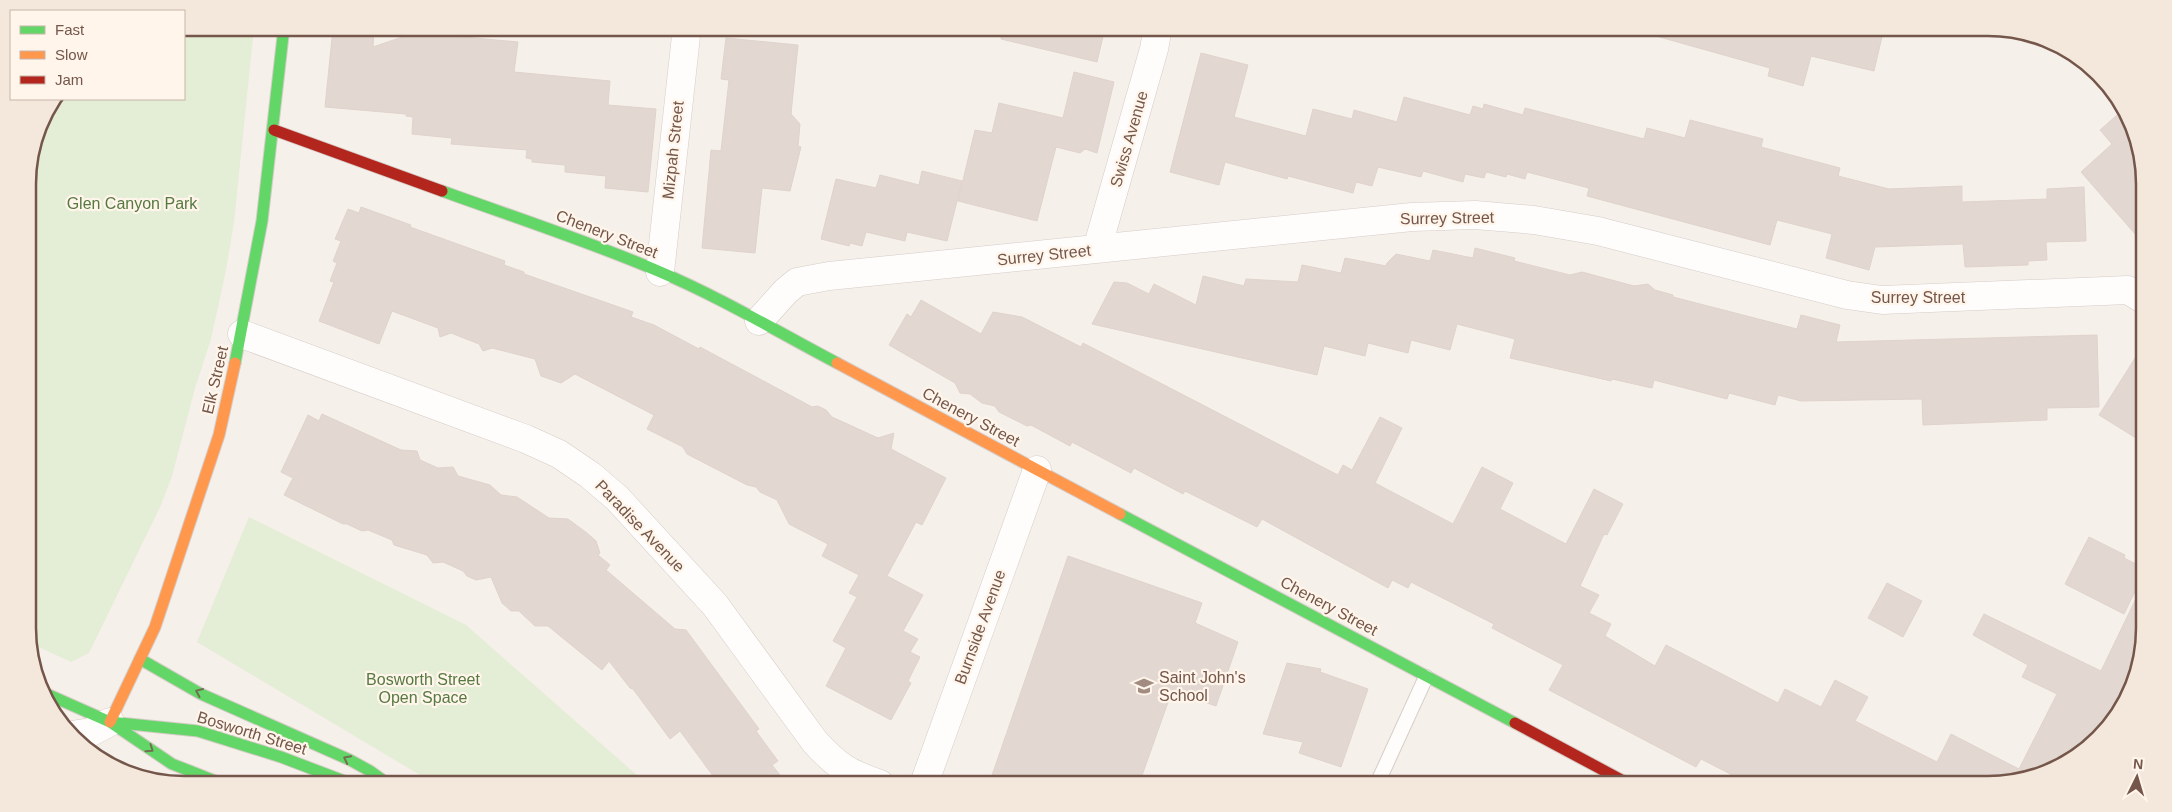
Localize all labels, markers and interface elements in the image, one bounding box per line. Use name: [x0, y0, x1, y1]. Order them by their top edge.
legend: [10, 10, 185, 100]
text: Fast: [55, 21, 85, 38]
text: Slow: [55, 46, 88, 63]
text: Jam: [55, 71, 83, 88]
street label: Swiss Avenue: [1107, 89, 1151, 189]
street label: Mizpah Street: [659, 99, 687, 200]
park label: Glen Canyon Park: [67, 195, 198, 212]
street label: Chenery Street: [554, 207, 661, 261]
street label: Surrey Street: [1400, 209, 1495, 227]
street label: Surrey Street: [996, 242, 1092, 268]
street label: Surrey Street: [1871, 289, 1966, 306]
street label: Elk Street: [199, 344, 231, 416]
street label: Chenery Street: [920, 384, 1023, 450]
street label: Paradise Avenue: [592, 477, 688, 575]
street label: Burnside Avenue: [951, 567, 1009, 687]
street label: Chenery Street: [1278, 573, 1381, 639]
place label: Saint John's School: [1159, 669, 1246, 704]
park label: Bosworth Street Open Space: [366, 671, 480, 706]
school or university icon: Saint John's School: [1133, 675, 1155, 697]
one-way arrow: [195, 688, 204, 698]
street label: Bosworth Street: [195, 708, 309, 758]
one-way arrow: [145, 743, 154, 752]
north arrow: [2112, 752, 2162, 802]
one-way arrow: [343, 755, 352, 765]
text: N: [2132, 756, 2144, 772]

